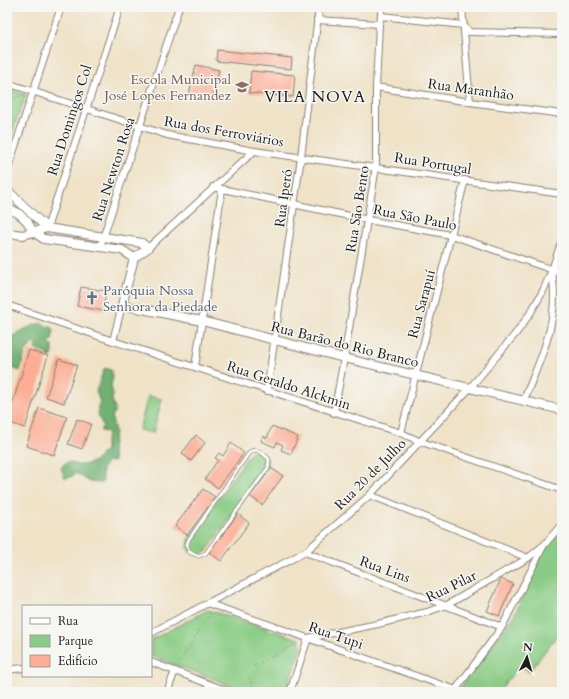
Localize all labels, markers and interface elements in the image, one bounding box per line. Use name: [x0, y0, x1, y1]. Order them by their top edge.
street label: Rua Domingos Col: [43, 62, 97, 178]
place label: Escola Municipal José Lopes Fernandez: [102, 70, 232, 105]
street label: Rua Maranhão: [427, 74, 516, 105]
school or university icon: Escola Municipal José Lopes Fernandez: [234, 79, 250, 95]
district label: VILA NOVA: [264, 86, 366, 108]
street label: Rua dos Ferroviários: [163, 112, 286, 151]
street label: Rua Newton Rosa: [88, 115, 139, 224]
street label: Rua Portugal: [393, 148, 473, 179]
street label: Rua São Bento: [341, 164, 374, 254]
street label: Rua Iperó: [270, 167, 297, 228]
street label: Rua São Paulo: [371, 200, 459, 235]
street label: Rua Sarapuí: [403, 268, 440, 341]
place label: Paróquia Nossa Senhora da Piedade: [103, 281, 218, 316]
church icon: Paróquia Nossa Senhora da Piedade: [84, 290, 100, 306]
street label: Rua Barão do Rio Branco: [269, 317, 421, 372]
street label: Rua Geraldo Alckmin: [224, 356, 353, 414]
street label: Rua 20 de Julho: [330, 434, 411, 514]
street label: Rua Lins: [357, 552, 413, 587]
street label: Rua Pilar: [423, 566, 481, 607]
legend: [22, 605, 152, 677]
text: Rua: [58, 613, 79, 629]
street label: Rua Tupi: [306, 617, 366, 654]
text: Parque: [58, 633, 93, 649]
north arrow: [507, 637, 547, 677]
text: N: [522, 640, 534, 655]
text: Edifício: [58, 653, 98, 669]

